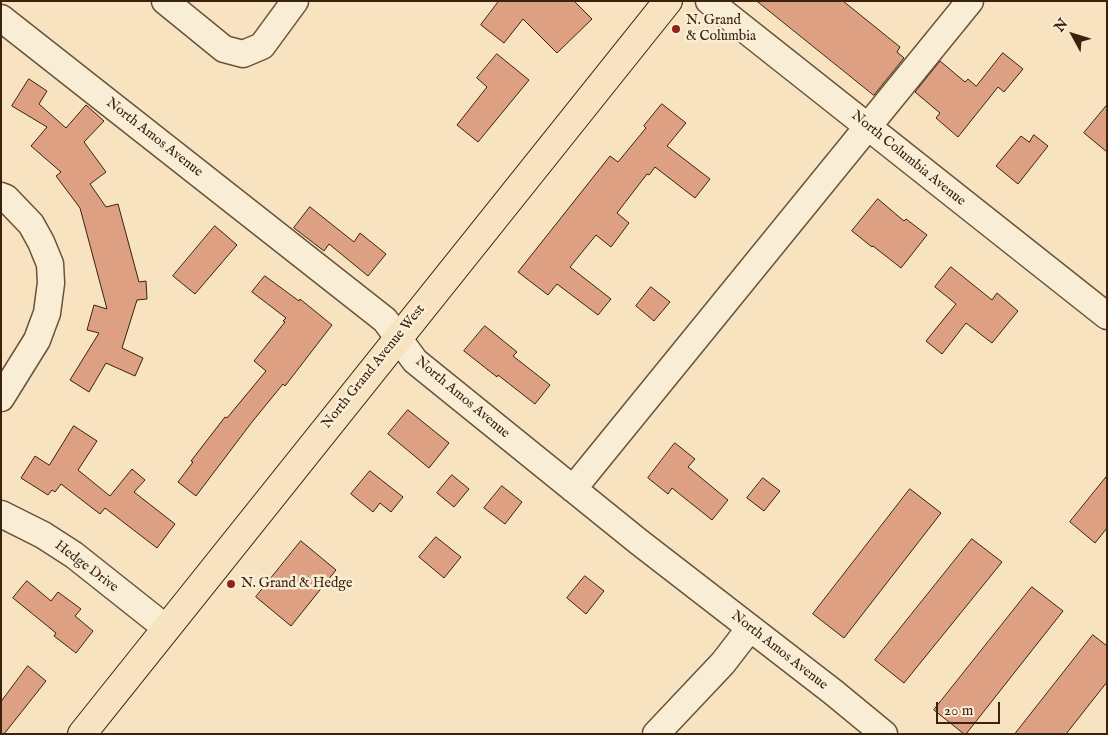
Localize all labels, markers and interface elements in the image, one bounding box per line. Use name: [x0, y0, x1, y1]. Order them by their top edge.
north arrow: [1048, 10, 1098, 60]
place label: N. Grand & Columbia: [686, 13, 756, 46]
text: N: [1051, 15, 1072, 36]
marker: N. Grand & Columbia: [670, 23, 682, 35]
street label: North Amos Avenue: [102, 95, 206, 181]
street label: North Columbia Avenue: [848, 108, 968, 210]
street label: North Grand Avenue West: [319, 302, 429, 432]
street label: North Amos Avenue: [411, 354, 513, 442]
street label: Hedge Drive: [51, 538, 121, 596]
place label: N. Grand & Hedge: [241, 576, 352, 592]
marker: N. Grand & Hedge: [225, 578, 237, 590]
street label: North Amos Avenue: [727, 608, 831, 694]
scale bar: [938, 692, 1002, 724]
text: 20 m: [944, 701, 973, 720]

